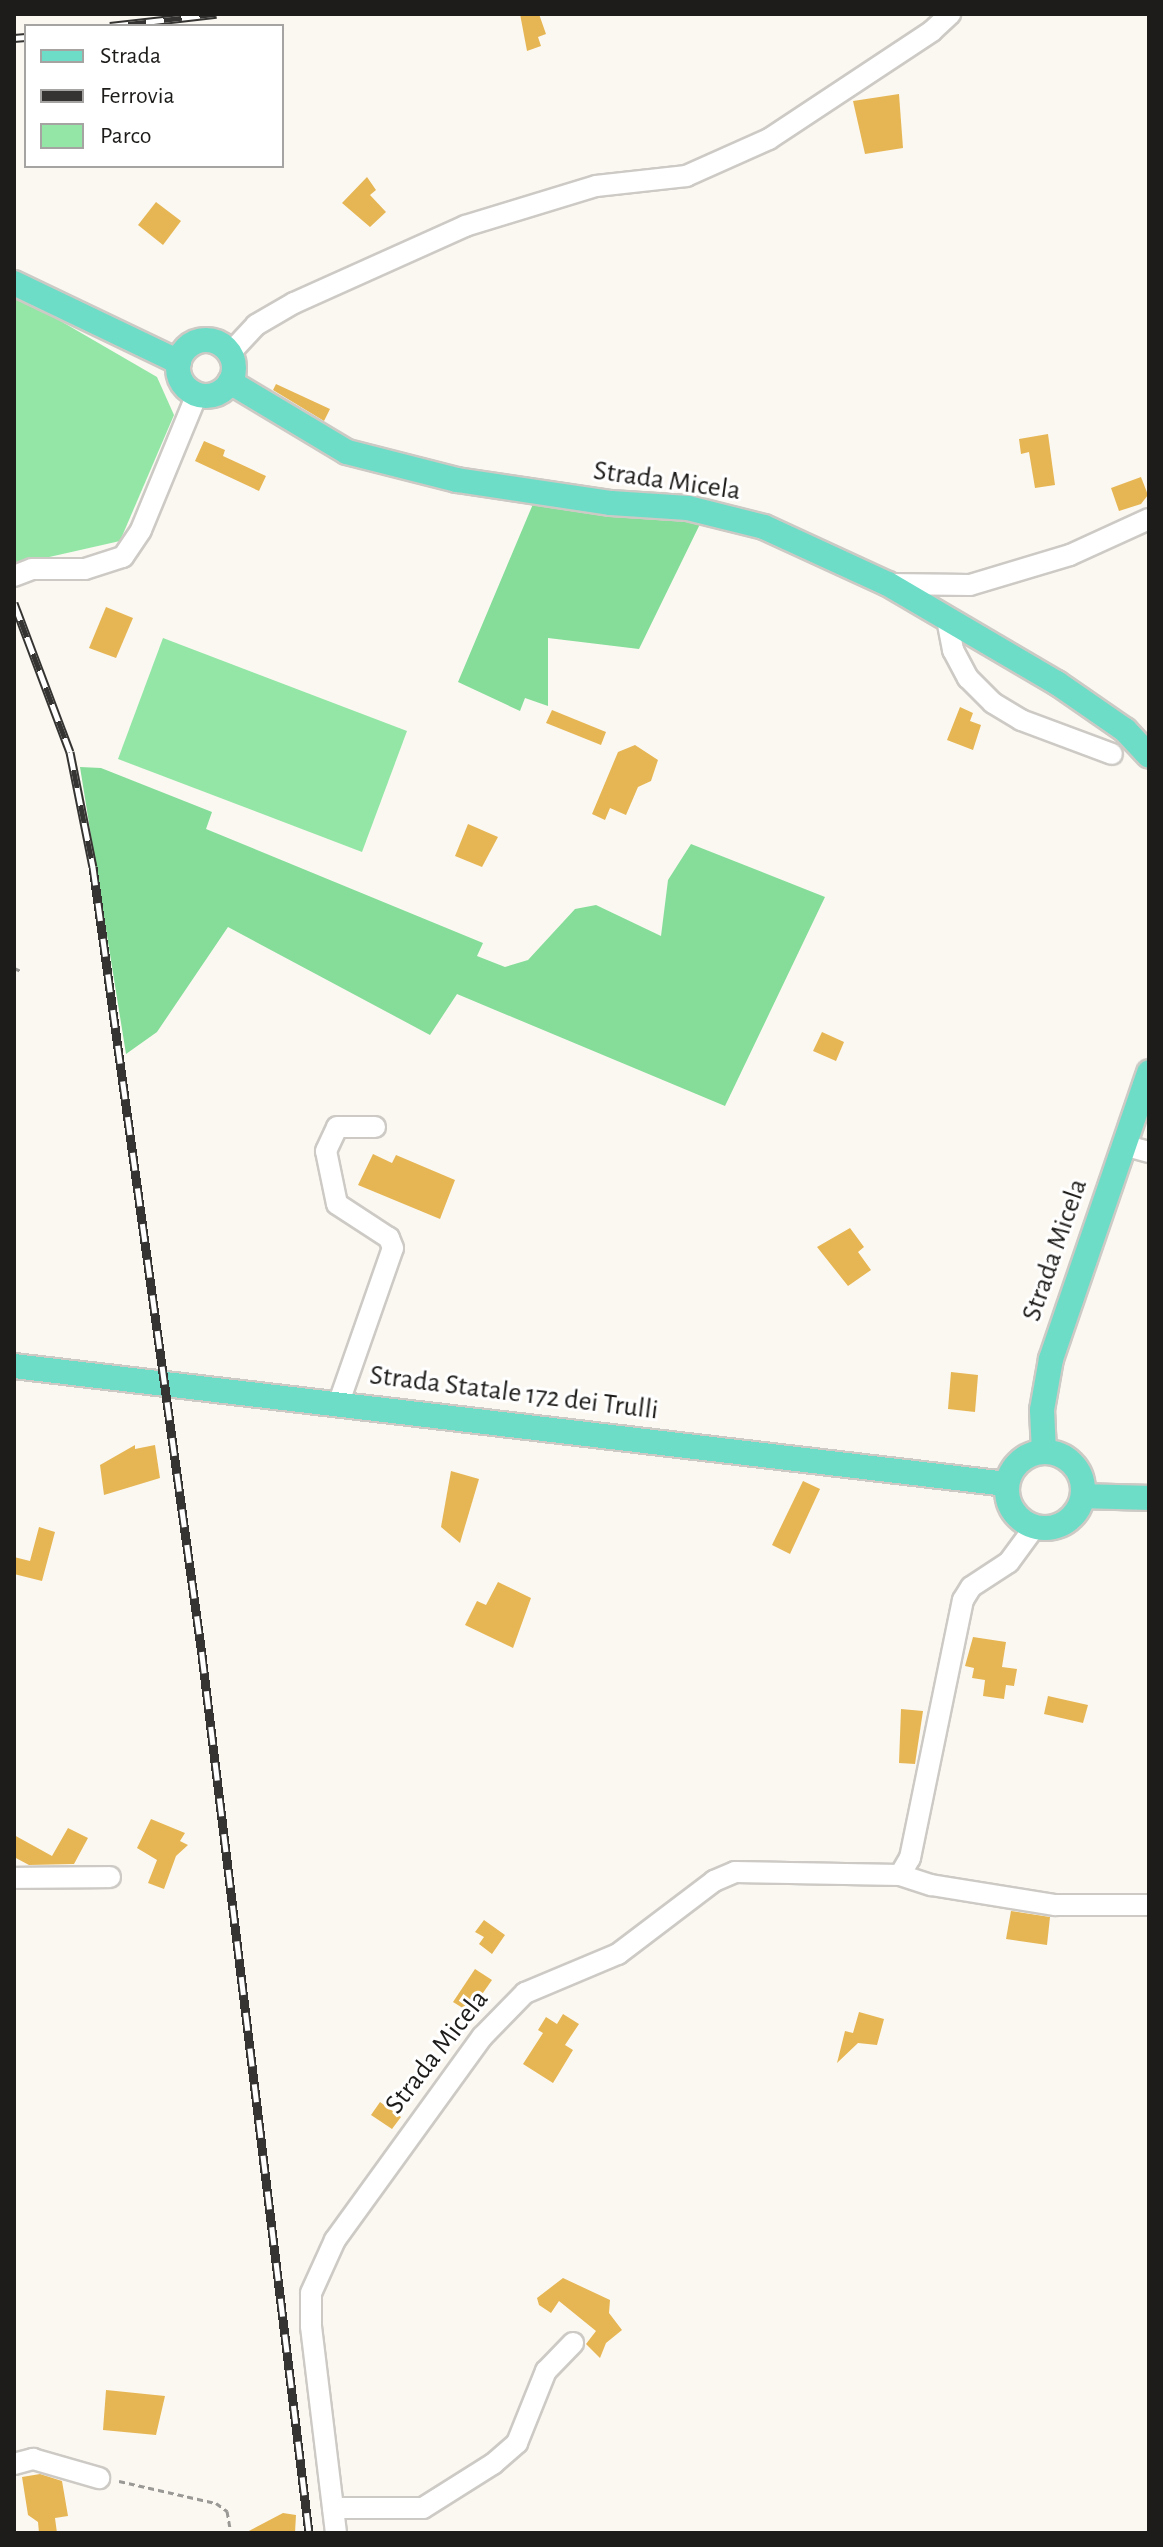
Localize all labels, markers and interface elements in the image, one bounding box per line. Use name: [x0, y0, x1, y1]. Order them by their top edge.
legend: [24, 24, 284, 168]
text: Strada: [100, 44, 161, 68]
text: Ferrovia: [100, 84, 175, 108]
text: Parco: [100, 124, 151, 148]
street label: Strada Micela: [591, 454, 743, 508]
street label: Strada Micela: [1015, 1174, 1095, 1326]
street label: Strada Statale 172 dei Trulli: [368, 1359, 660, 1427]
street label: Strada Micela: [378, 1983, 496, 2121]

